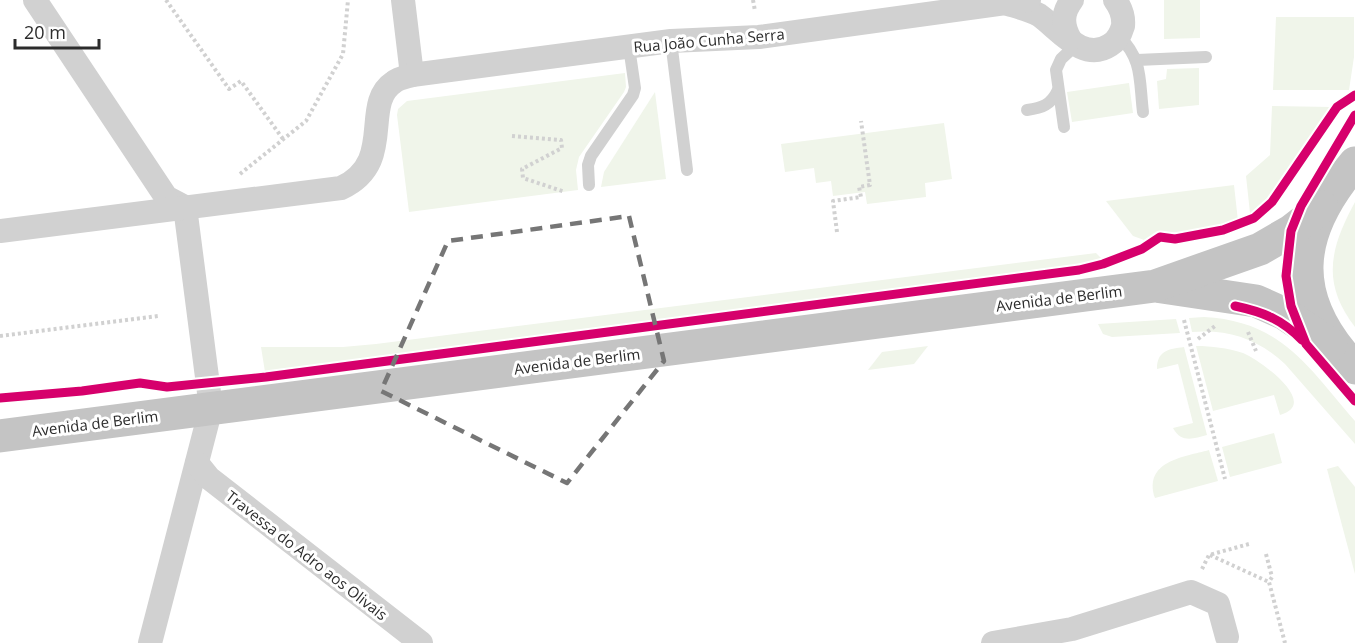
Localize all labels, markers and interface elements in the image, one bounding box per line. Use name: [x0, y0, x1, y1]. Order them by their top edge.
scale bar: [15, 12, 99, 50]
text: 20 m: [24, 20, 66, 44]
street label: Rua João Cunha Serra: [633, 23, 785, 57]
street label: Avenida de Berlim: [995, 280, 1123, 316]
street label: Avenida de Berlim: [513, 343, 641, 379]
street label: Avenida de Berlim: [31, 405, 159, 441]
street label: Travessa do Adro aos Olivais: [222, 486, 392, 624]

